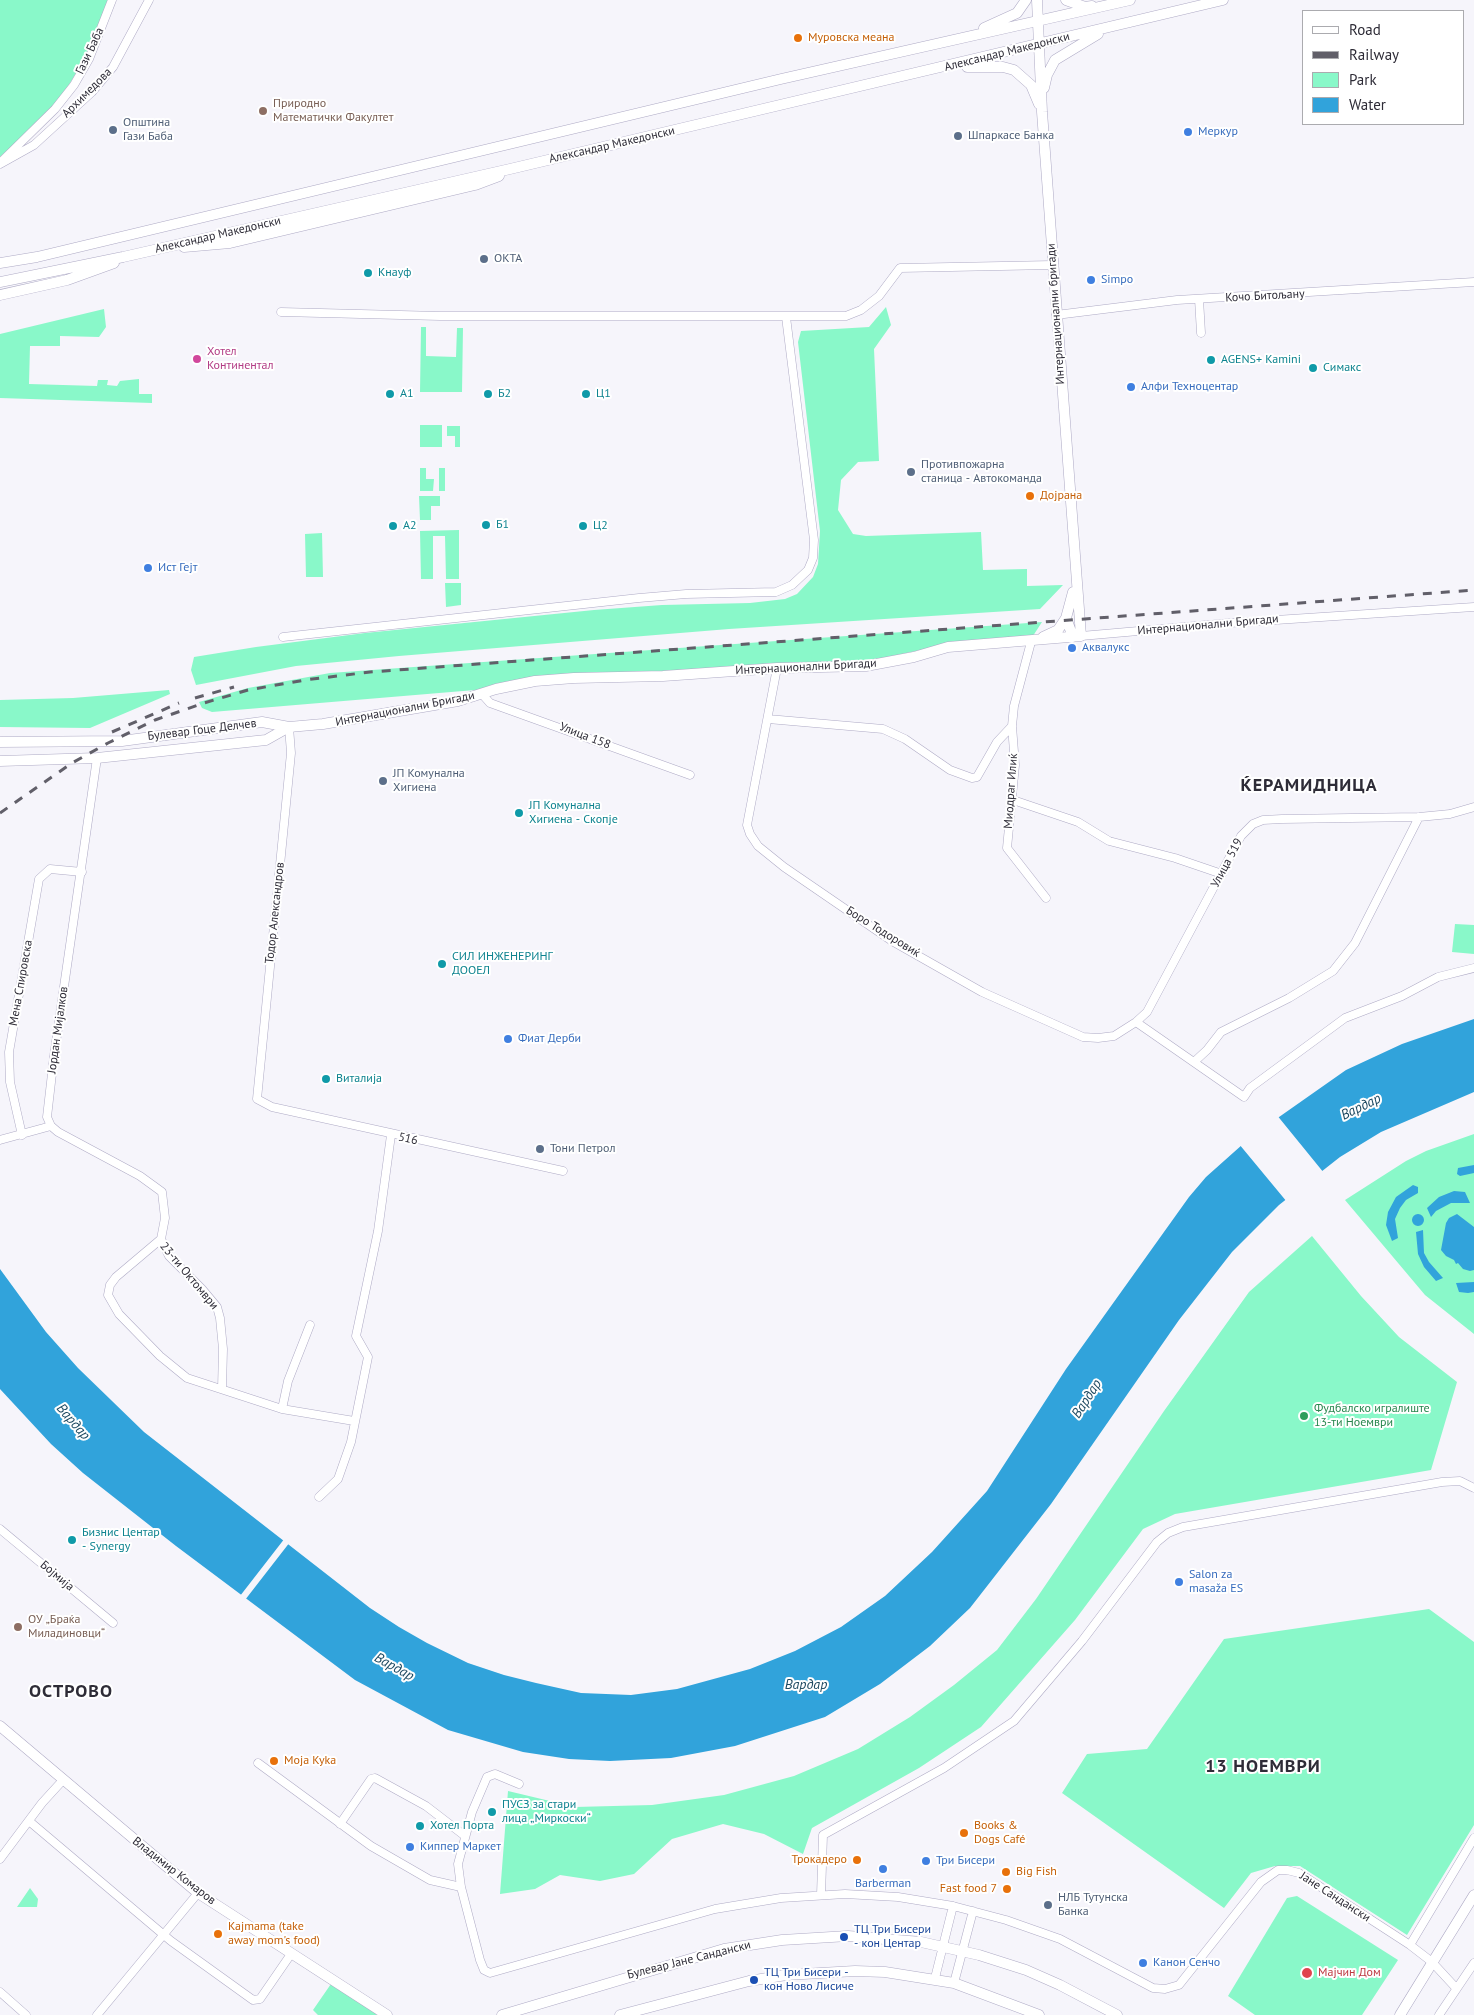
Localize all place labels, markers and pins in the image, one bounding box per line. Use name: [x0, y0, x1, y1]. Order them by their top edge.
place label: Муровска меана: [808, 31, 895, 45]
marker: Муровска меана: [792, 32, 804, 44]
place label: Природно Математички Факултет: [273, 97, 393, 125]
marker: Природно Математички Факултет: [257, 105, 269, 117]
place label: Општина Гази Баба: [123, 116, 173, 144]
marker: Општина Гази Баба: [107, 124, 119, 136]
place label: Меркур: [1198, 125, 1238, 139]
marker: Меркур: [1182, 126, 1194, 138]
place label: Шпаркасе Банка: [968, 129, 1054, 143]
marker: Шпаркасе Банка: [952, 130, 964, 142]
place label: ОКТА: [494, 252, 522, 266]
marker: ОКТА: [478, 253, 490, 265]
place label: Кнауф: [378, 266, 411, 280]
marker: Кнауф: [362, 267, 374, 279]
place label: Simpo: [1101, 273, 1133, 287]
marker: Simpo: [1085, 274, 1097, 286]
place label: Хотел Континентал: [207, 345, 274, 373]
marker: Хотел Континентал: [191, 353, 203, 365]
place label: AGENS+ Kamini: [1221, 353, 1301, 367]
marker: AGENS+ Kamini: [1205, 354, 1217, 366]
place label: Симакс: [1323, 361, 1361, 375]
marker: Симакс: [1307, 362, 1319, 374]
place label: Алфи Техноцентар: [1141, 380, 1238, 394]
marker: Алфи Техноцентар: [1125, 381, 1137, 393]
place label: А1: [400, 387, 414, 401]
place label: Б2: [498, 387, 511, 401]
place label: Ц1: [596, 387, 611, 401]
marker: А1: [384, 388, 396, 400]
marker: Б2: [482, 388, 494, 400]
marker: Ц1: [580, 388, 592, 400]
place label: Противпожарна станица - Автокоманда: [921, 458, 1042, 486]
marker: Противпожарна станица - Автокоманда: [905, 466, 917, 478]
place label: Дојрана: [1040, 489, 1082, 503]
marker: Дојрана: [1024, 490, 1036, 502]
place label: Б1: [496, 518, 509, 532]
place label: А2: [403, 519, 417, 533]
marker: Б1: [480, 519, 492, 531]
place label: Ц2: [593, 519, 608, 533]
marker: А2: [387, 520, 399, 532]
marker: Ц2: [577, 520, 589, 532]
place label: Ист Гејт: [158, 561, 197, 575]
marker: Ист Гејт: [142, 562, 154, 574]
place label: Аквалукс: [1082, 641, 1129, 655]
marker: Аквалукс: [1066, 642, 1078, 654]
place label: ЈП Комунална Хигиена: [393, 767, 465, 795]
marker: ЈП Комунална Хигиена: [377, 775, 389, 787]
place label: ЈП Комунална Хигиена - Скопје: [529, 799, 618, 827]
marker: ЈП Комунална Хигиена - Скопје: [513, 807, 525, 819]
place label: СИЛ ИНЖЕНЕРИНГ ДООЕЛ: [452, 950, 553, 978]
marker: СИЛ ИНЖЕНЕРИНГ ДООЕЛ: [436, 958, 448, 970]
place label: Фиат Дерби: [518, 1032, 581, 1046]
marker: Фиат Дерби: [502, 1033, 514, 1045]
place label: Виталија: [336, 1072, 382, 1086]
marker: Виталија: [320, 1073, 332, 1085]
place label: Тони Петрол: [550, 1142, 615, 1156]
marker: Тони Петрол: [534, 1143, 546, 1155]
place label: Фудбалско игралиште 13-ти Ноември: [1314, 1402, 1430, 1430]
marker: Фудбалско игралиште 13-ти Ноември: [1298, 1410, 1310, 1422]
place label: Бизнис Центар - Synergy: [82, 1526, 160, 1554]
marker: Бизнис Центар - Synergy: [66, 1534, 78, 1546]
place label: Salon za masaža ES: [1189, 1568, 1243, 1596]
marker: Salon za masaža ES: [1173, 1576, 1185, 1588]
place label: ОУ „Браќа Миладиновци“: [28, 1613, 105, 1641]
marker: ОУ „Браќа Миладиновци“: [12, 1621, 24, 1633]
place label: Moja Kyka: [284, 1754, 336, 1768]
marker: Moja Kyka: [268, 1755, 280, 1767]
place label: ПУСЗ за стари лица „Миркоски“: [502, 1798, 591, 1826]
marker: ПУСЗ за стари лица „Миркоски“: [486, 1806, 498, 1818]
place label: Хотел Порта: [430, 1819, 494, 1833]
place label: Books & Dogs Café: [974, 1819, 1025, 1847]
marker: Хотел Порта: [414, 1820, 426, 1832]
marker: Books & Dogs Café: [958, 1827, 970, 1839]
place label: Киппер Маркет: [420, 1840, 501, 1854]
marker: Киппер Маркет: [404, 1841, 416, 1853]
place label: Трокадеро: [792, 1853, 847, 1867]
marker: Трокадеро: [851, 1854, 863, 1866]
place label: Три Бисери: [936, 1854, 995, 1868]
marker: Три Бисери: [920, 1855, 932, 1867]
marker: Barberman: [877, 1863, 889, 1875]
place label: Big Fish: [1016, 1865, 1057, 1879]
marker: Big Fish: [1000, 1866, 1012, 1878]
place label: Barberman: [855, 1877, 911, 1891]
place label: Fast food 7: [940, 1882, 997, 1896]
marker: Fast food 7: [1001, 1883, 1013, 1895]
place label: НЛБ Тутунска Банка: [1058, 1891, 1128, 1919]
marker: НЛБ Тутунска Банка: [1042, 1899, 1054, 1911]
place label: Kajmama (take away mom's food): [228, 1920, 320, 1948]
place label: ТЦ Три Бисери - кон Центар: [854, 1923, 931, 1951]
marker: Kajmama (take away mom's food): [212, 1928, 224, 1940]
marker: ТЦ Три Бисери - кон Центар: [838, 1931, 850, 1943]
place label: Канон Сенчо: [1153, 1956, 1220, 1970]
marker: Канон Сенчо: [1137, 1957, 1149, 1969]
place label: ТЦ Три Бисери - кон Ново Лисиче: [764, 1966, 854, 1994]
marker: Мајчин Дом: [1300, 1966, 1314, 1980]
place label: Мајчин Дом: [1318, 1966, 1381, 1980]
marker: ТЦ Три Бисери - кон Ново Лисиче: [748, 1974, 760, 1986]

